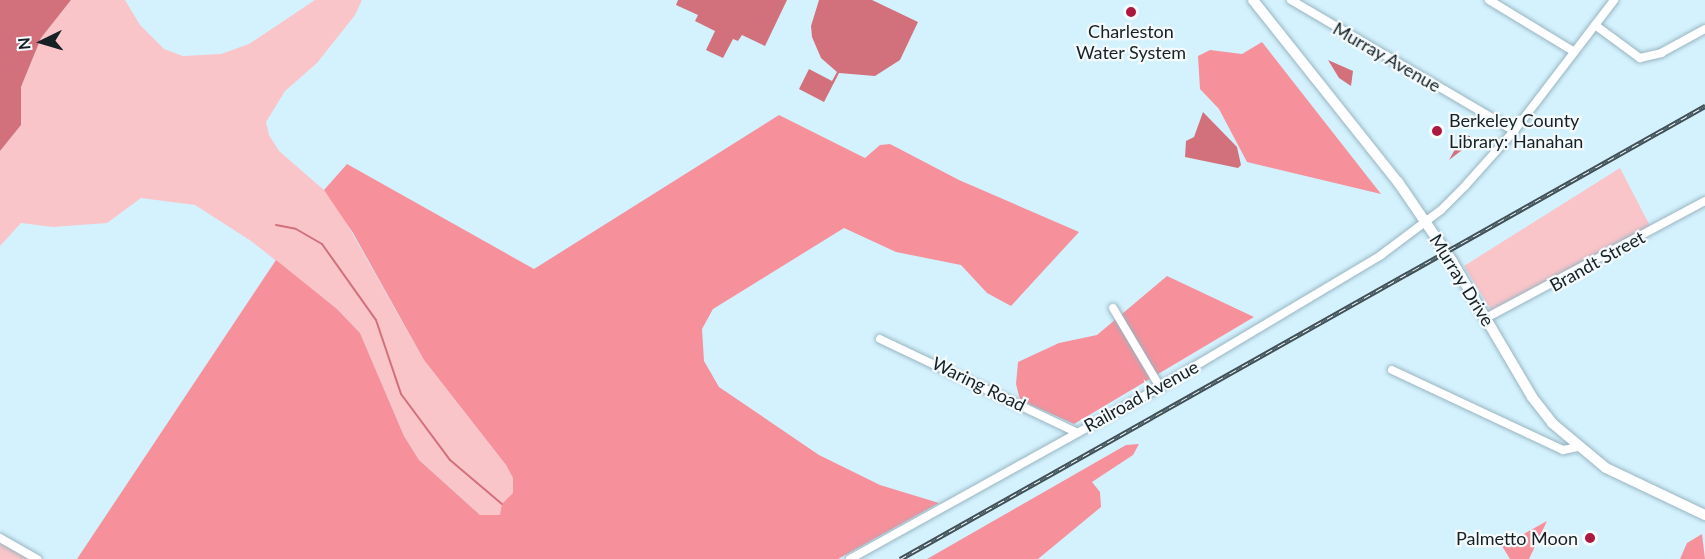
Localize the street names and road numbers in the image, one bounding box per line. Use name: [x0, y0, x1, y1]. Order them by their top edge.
street label: Murray Avenue: [1329, 17, 1445, 97]
street label: Brandt Street: [1546, 226, 1648, 296]
street label: Murray Drive: [1425, 230, 1499, 330]
street label: Waring Road: [929, 352, 1029, 416]
street label: Railroad Avenue: [1080, 355, 1202, 437]

